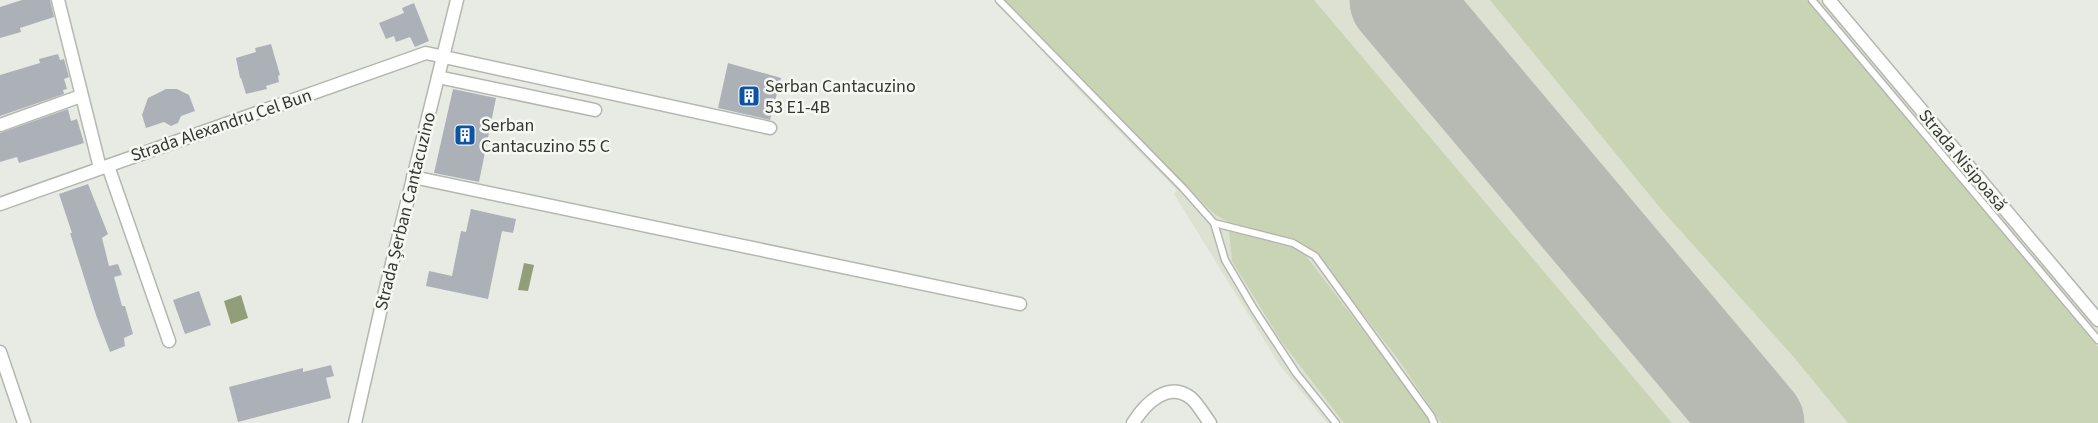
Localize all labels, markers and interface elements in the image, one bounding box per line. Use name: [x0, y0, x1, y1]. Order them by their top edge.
place label: Serban Cantacuzino 53 E1-4B: [765, 74, 916, 120]
street label: Strada Alexandru Cel Bun: [127, 83, 315, 168]
building icon: Serban Cantacuzino 53 E1-4B: [737, 84, 761, 108]
street label: Strada Nisipoasă: [1913, 104, 2013, 217]
street label: Strada Șerban Cantacuzino: [369, 109, 442, 313]
place label: Serban Cantacuzino 55 C: [481, 113, 610, 159]
building icon: Serban Cantacuzino 55 C: [453, 123, 477, 147]

